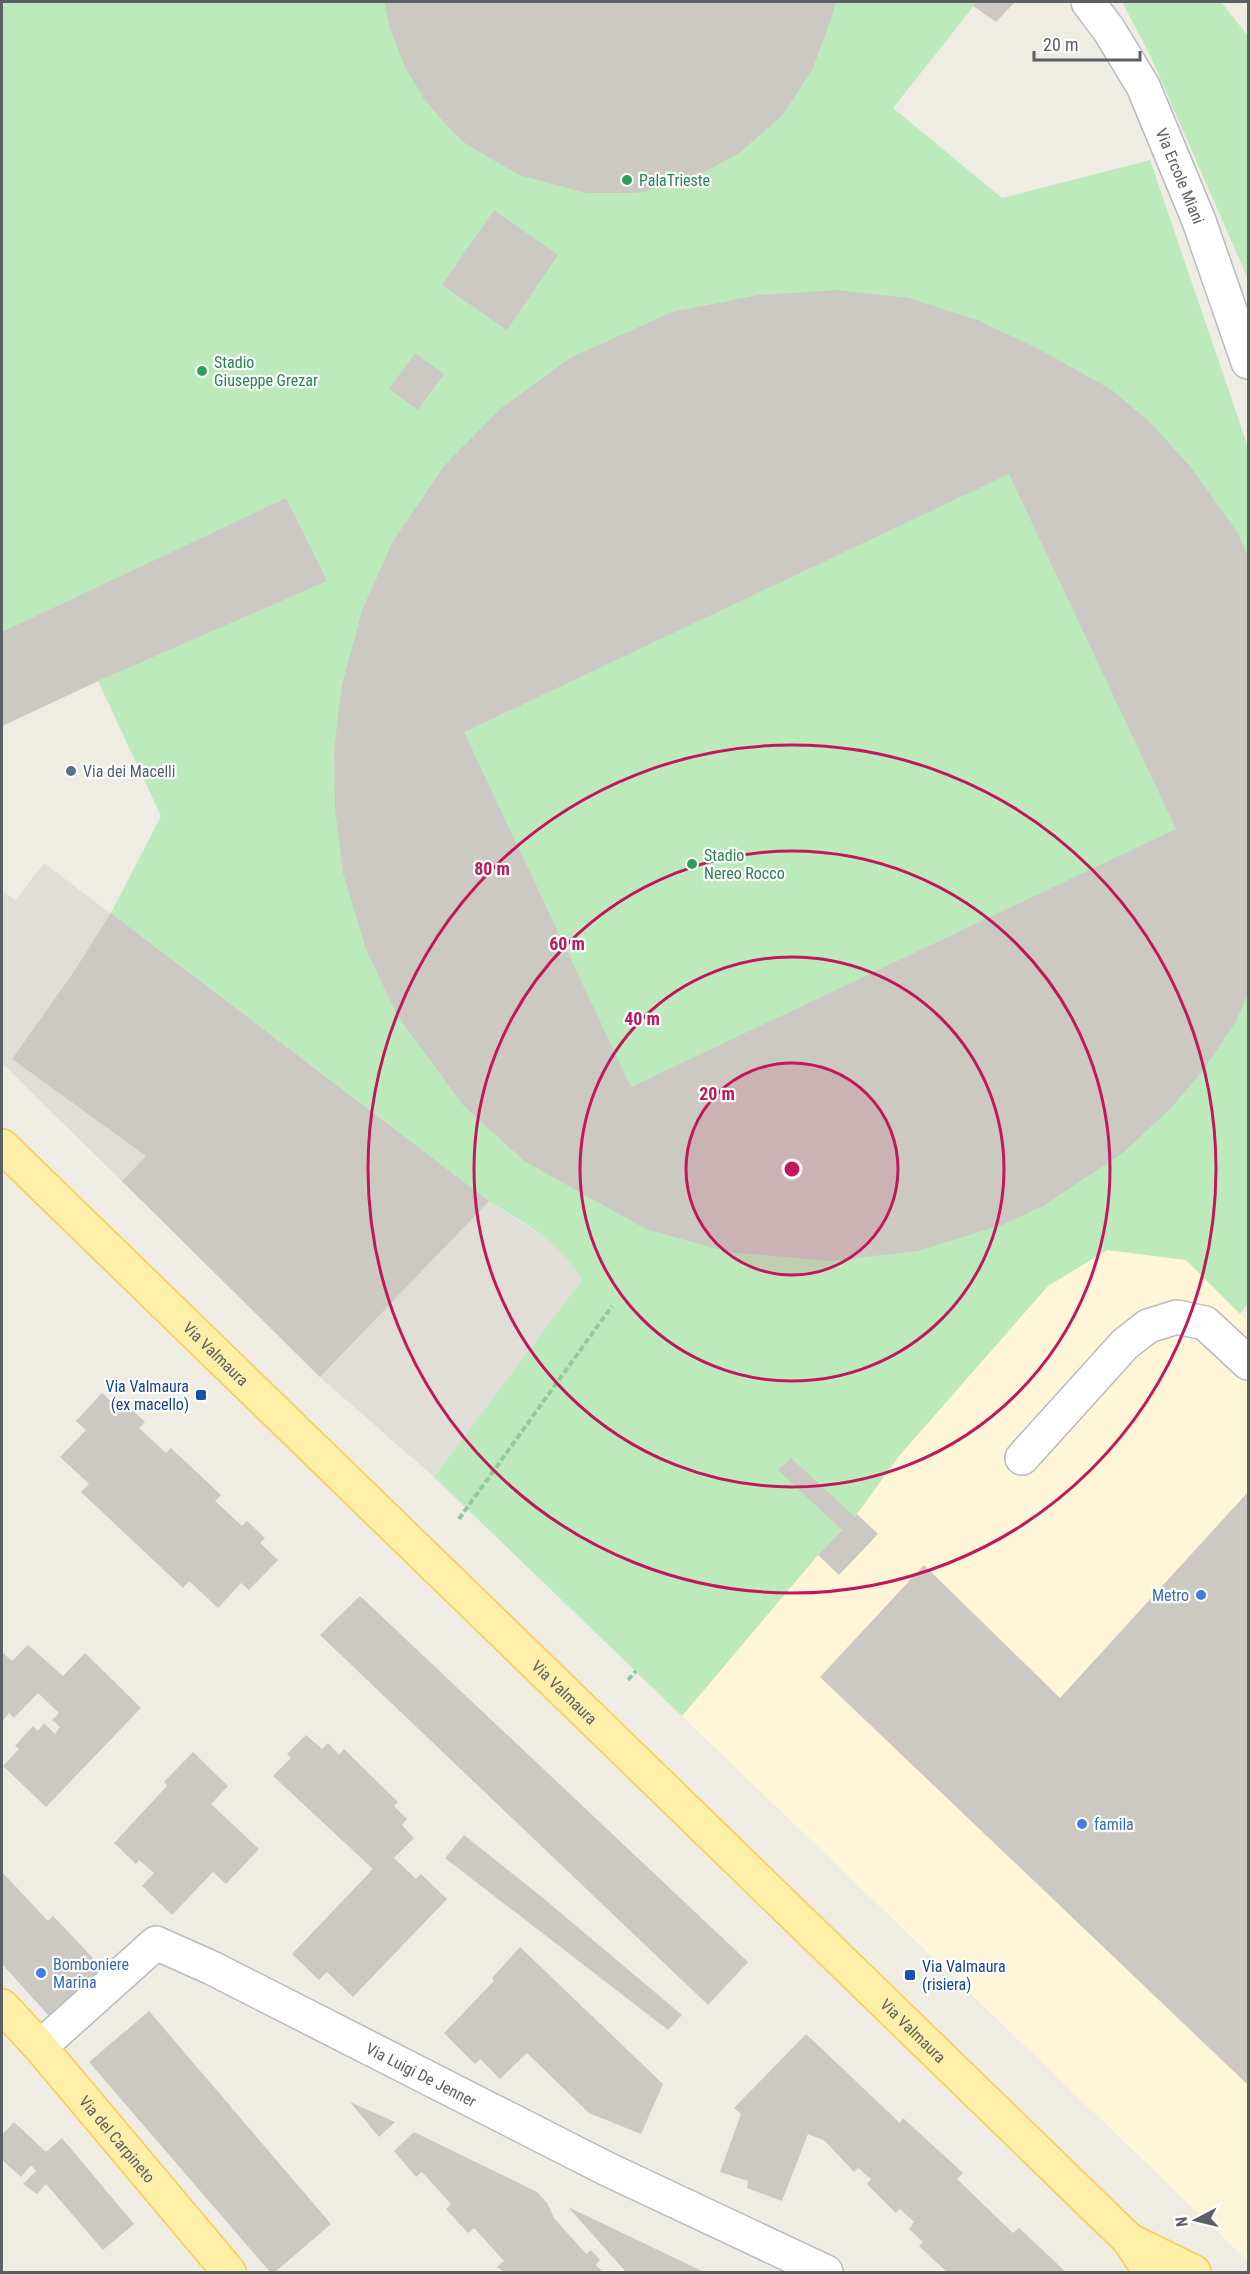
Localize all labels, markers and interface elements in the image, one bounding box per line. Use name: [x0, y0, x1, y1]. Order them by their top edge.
scale bar: [1034, 24, 1140, 62]
text: 20 m: [1043, 34, 1078, 55]
street label: Via Ercole Miani: [1152, 125, 1209, 226]
place label: PalaTrieste: [639, 171, 710, 190]
marker: PalaTrieste: [620, 173, 634, 187]
place label: Stadio Giuseppe Grezar: [214, 353, 318, 390]
marker: Stadio Giuseppe Grezar: [195, 364, 209, 378]
place label: Via dei Macelli: [83, 762, 175, 781]
marker: Via dei Macelli: [64, 764, 78, 778]
place label: Stadio Nereo Rocco: [704, 846, 785, 883]
marker: Stadio Nereo Rocco: [685, 857, 699, 871]
text: 80 m: [474, 858, 510, 879]
text: 60 m: [549, 933, 585, 954]
text: 40 m: [624, 1008, 660, 1029]
text: 20 m: [699, 1083, 735, 1104]
centre of rings: [782, 1159, 802, 1179]
street label: Via Valmaura: [179, 1318, 252, 1390]
place label: Via Valmaura (ex macello): [105, 1377, 189, 1414]
marker: Via Valmaura (ex macello): [194, 1388, 208, 1402]
place label: Metro: [1152, 1586, 1189, 1605]
marker: Metro: [1194, 1588, 1208, 1602]
street label: Via Valmaura: [528, 1656, 601, 1728]
place label: famila: [1094, 1815, 1134, 1834]
marker: famila: [1075, 1817, 1089, 1831]
place label: Bomboniere Marina: [53, 1955, 129, 1992]
place label: Via Valmaura (risiera): [922, 1957, 1006, 1994]
marker: Bomboniere Marina: [34, 1966, 48, 1980]
marker: Via Valmaura (risiera): [903, 1968, 917, 1982]
street label: Via Valmaura: [877, 1995, 950, 2067]
street label: Via Luigi De Jenner: [363, 2039, 480, 2111]
street label: Via del Carpineto: [75, 2092, 159, 2186]
north arrow: [1166, 2190, 1226, 2250]
text: N: [1172, 2216, 1192, 2228]

